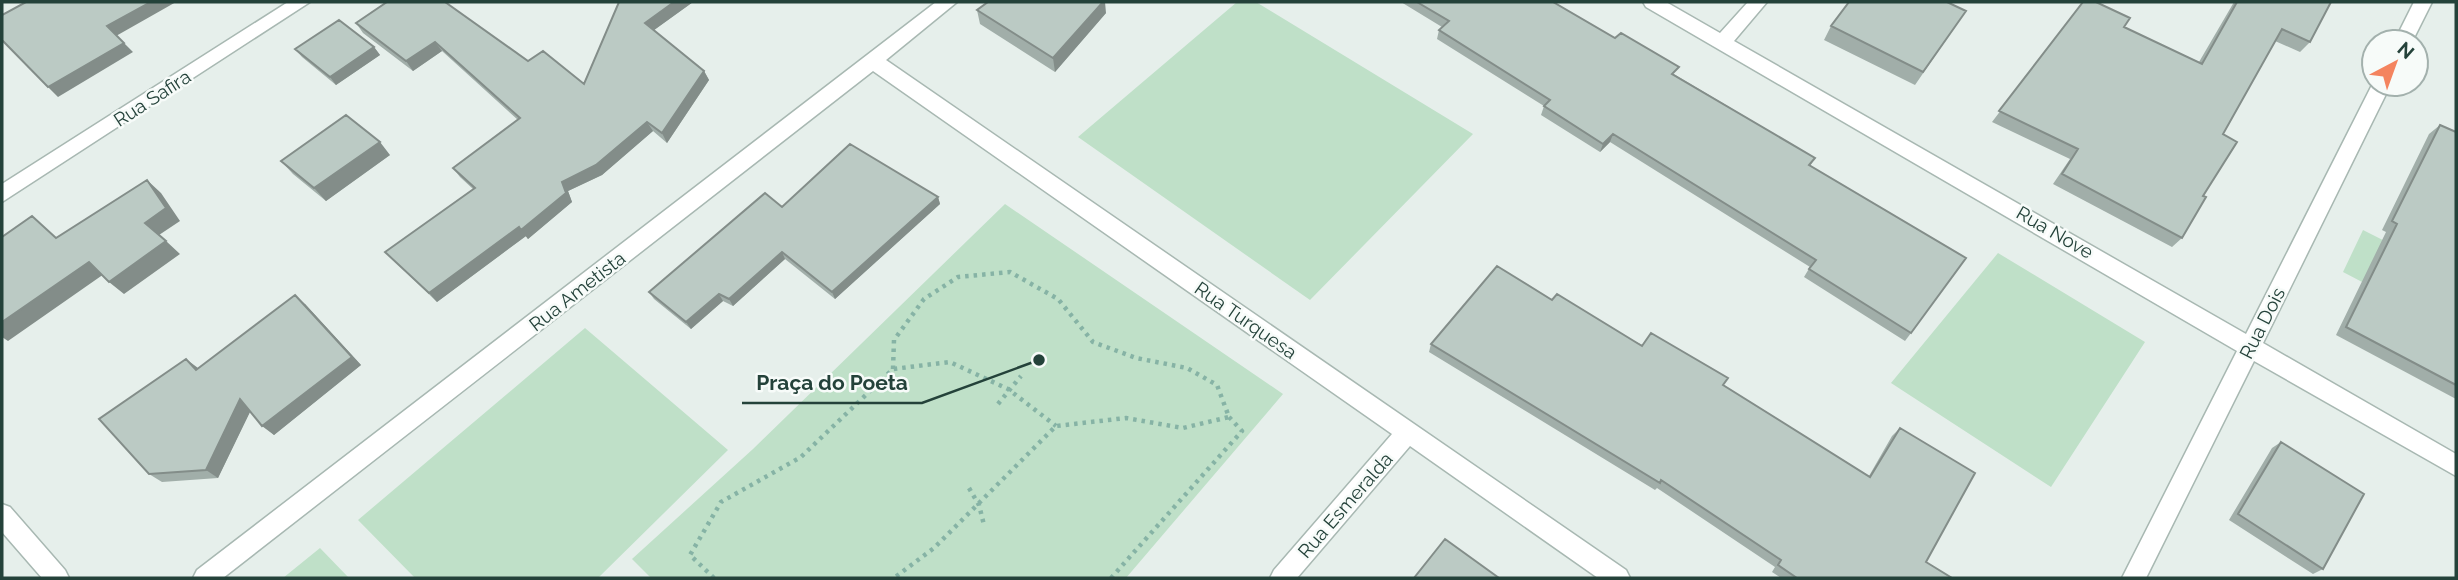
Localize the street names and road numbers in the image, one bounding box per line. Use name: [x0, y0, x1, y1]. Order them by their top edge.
street label: Rua Safira: [109, 65, 195, 131]
street label: Rua Nove: [2013, 201, 2097, 263]
street label: Rua Ametista: [525, 247, 629, 335]
street label: Rua Turquesa: [1191, 277, 1301, 363]
street label: Rua Dois: [2235, 284, 2289, 362]
street label: Rua Esmeralda: [1293, 448, 1397, 562]

